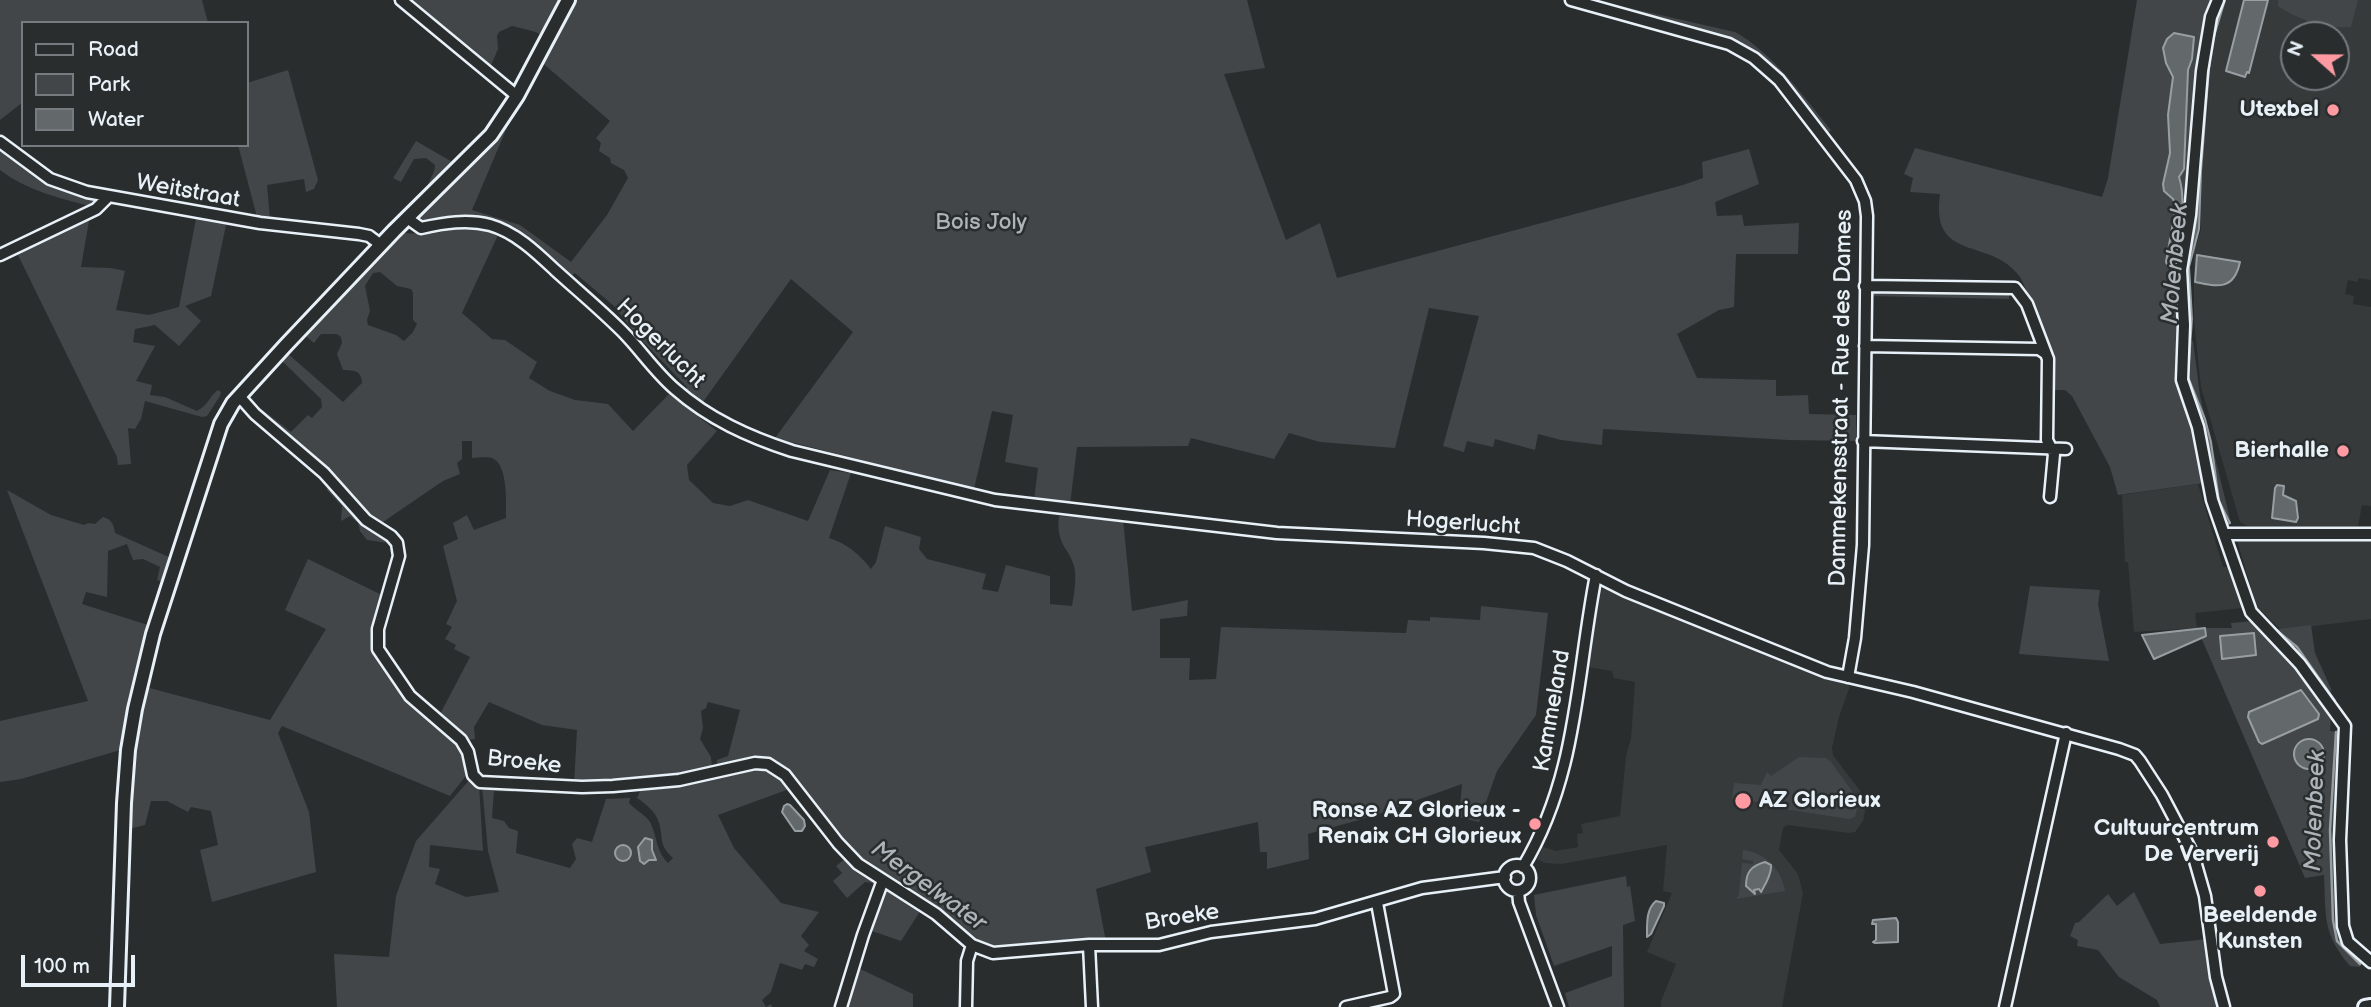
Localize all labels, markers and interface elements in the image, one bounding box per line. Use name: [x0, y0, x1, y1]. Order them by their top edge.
legend: [21, 21, 248, 147]
north arrow: [2280, 21, 2350, 91]
text: Road: [88, 37, 139, 62]
text: N: [2284, 38, 2310, 60]
text: Park: [88, 72, 130, 97]
place label: Utexbel: [2240, 96, 2319, 124]
marker: Utexbel: [2325, 102, 2341, 118]
text: Water: [88, 107, 144, 132]
street label: Weitstraat: [134, 169, 242, 215]
water label: Molenbeek: [2156, 202, 2196, 326]
park label: Bois Joly: [935, 209, 1027, 237]
street label: Dammekensstraat - Rue des Dames: [1825, 209, 1859, 587]
street label: Hogerlucht: [610, 294, 710, 394]
place label: Bierhalle: [2234, 437, 2329, 465]
marker: Bierhalle: [2335, 443, 2351, 459]
street label: Hogerlucht: [1405, 506, 1521, 542]
street label: Kammeland: [1529, 648, 1577, 774]
street label: Broeke: [485, 745, 563, 781]
water label: Molenbeek: [2299, 750, 2333, 872]
place label: AZ Glorieux: [1759, 787, 1880, 815]
marker: AZ Glorieux: [1733, 791, 1753, 811]
place label: Ronse AZ Glorieux - Renaix CH Glorieux: [1312, 797, 1521, 851]
place label: Cultuurcentrum De Ververij: [2094, 815, 2259, 869]
marker: Ronse AZ Glorieux - Renaix CH Glorieux: [1527, 816, 1543, 832]
marker: Cultuurcentrum De Ververij: [2265, 834, 2281, 850]
water label: Mergelwater: [865, 836, 991, 938]
marker: Beeldende Kunsten: [2252, 883, 2268, 899]
street label: Broeke: [1143, 899, 1221, 937]
place label: Beeldende Kunsten: [2203, 902, 2317, 956]
scale bar: [24, 940, 138, 984]
text: 100 m: [34, 954, 90, 979]

